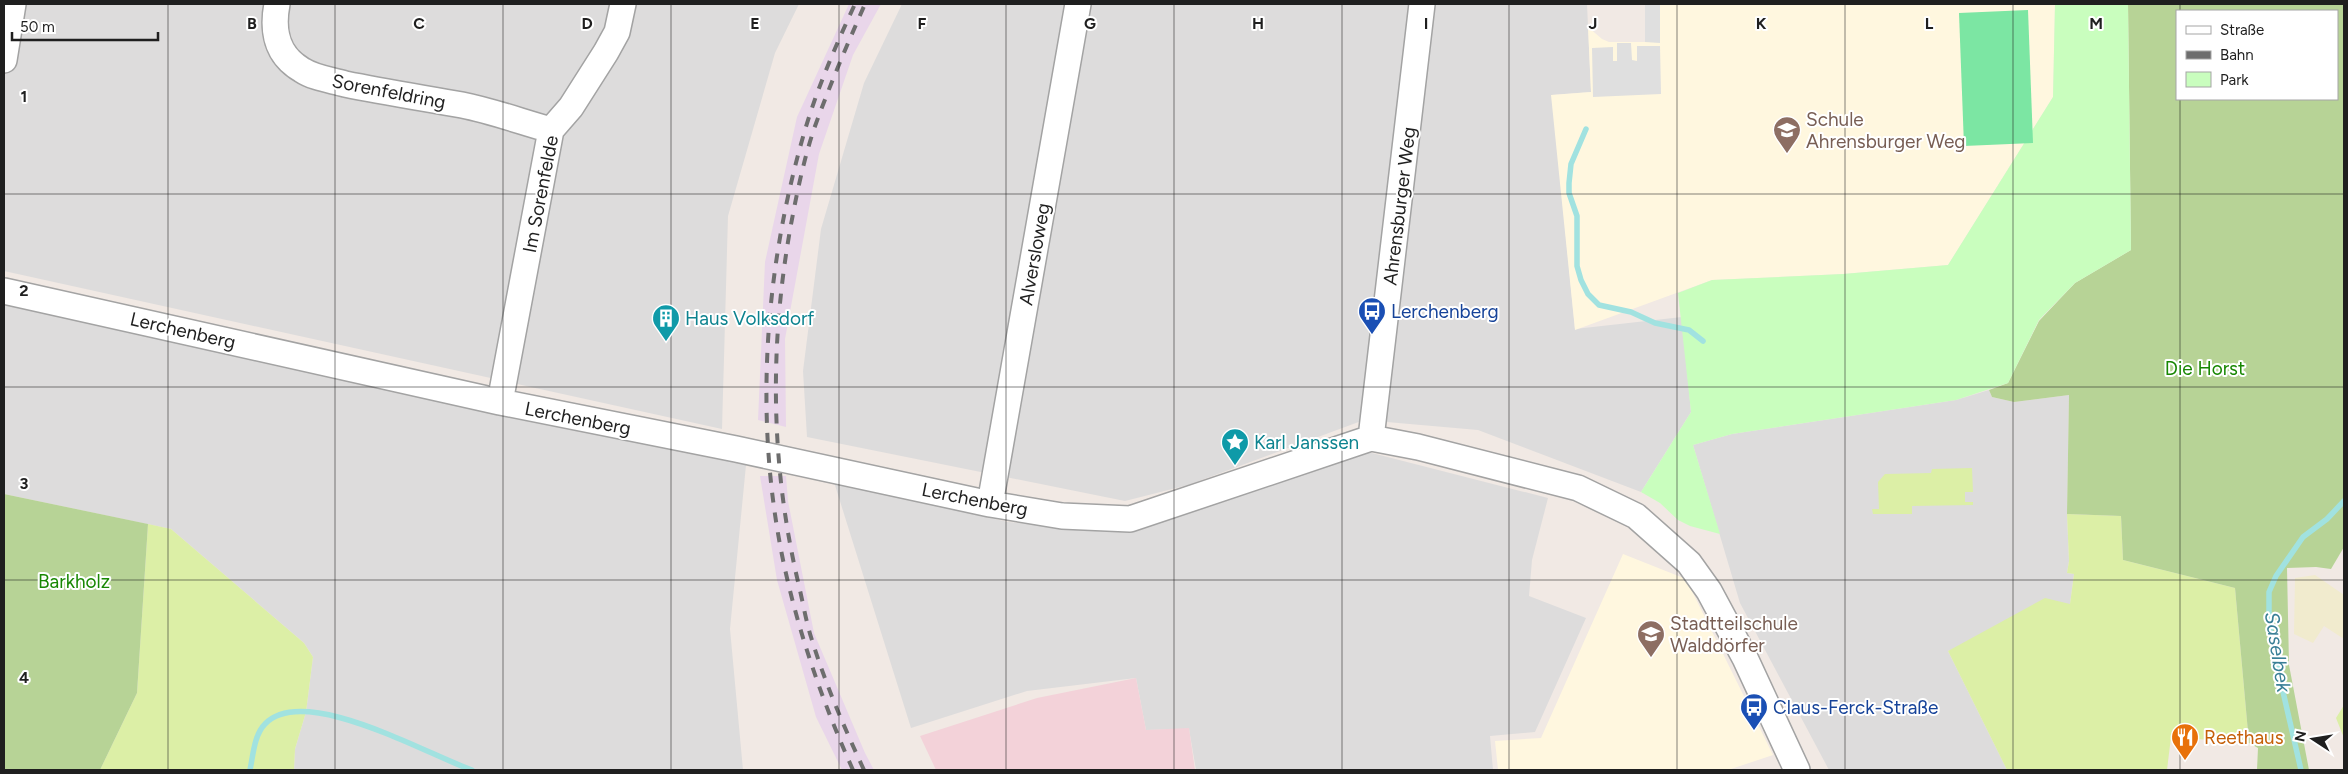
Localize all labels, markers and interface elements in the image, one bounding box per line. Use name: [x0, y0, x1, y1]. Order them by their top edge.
scale bar: [12, 10, 159, 42]
legend: [2176, 10, 2338, 100]
text: B: [247, 14, 257, 33]
text: C: [413, 14, 425, 33]
text: D: [581, 14, 593, 33]
text: E: [750, 14, 760, 33]
text: F: [918, 14, 927, 33]
text: G: [1084, 14, 1096, 33]
text: H: [1252, 14, 1264, 33]
text: I: [1424, 14, 1428, 33]
text: J: [1589, 14, 1597, 33]
text: K: [1756, 14, 1767, 33]
text: L: [1925, 14, 1934, 33]
text: M: [2089, 14, 2103, 33]
text: 50 m: [20, 18, 55, 36]
text: Straße: [2220, 21, 2264, 39]
text: Bahn: [2220, 46, 2254, 64]
street label: Sorenfeldring: [330, 69, 448, 114]
text: Park: [2220, 71, 2249, 89]
text: 1: [21, 87, 27, 106]
place label: Schule Ahrensburger Weg: [1806, 108, 1966, 153]
school or university icon: Schule Ahrensburger Weg: [1772, 115, 1802, 154]
street label: Ahrensburger Weg: [1378, 125, 1421, 287]
street label: Im Sorenfelde: [518, 133, 563, 255]
street label: Alversloweg: [1014, 201, 1055, 307]
text: 2: [19, 281, 29, 300]
bus stop icon: Lerchenberg: [1357, 296, 1387, 335]
place label: Lerchenberg: [1391, 300, 1499, 323]
building icon: Haus Volksdorf: [651, 303, 681, 342]
street label: Lerchenberg: [128, 307, 238, 354]
place label: Haus Volksdorf: [685, 307, 814, 330]
park label: Die Horst: [2165, 357, 2245, 380]
street label: Lerchenberg: [523, 397, 633, 440]
place icon: Karl Janssen: [1220, 427, 1250, 466]
place label: Karl Janssen: [1254, 431, 1359, 454]
text: 3: [20, 474, 29, 493]
street label: Lerchenberg: [920, 478, 1030, 521]
park label: Barkholz: [38, 570, 110, 593]
water label: Saselbek: [2260, 610, 2296, 695]
place label: Stadtteilschule Walddörfer: [1670, 612, 1798, 657]
school or university icon: Stadtteilschule Walddörfer: [1636, 619, 1666, 658]
text: 4: [19, 668, 29, 687]
bus stop icon: Claus-Ferck-Straße: [1739, 692, 1769, 731]
place label: Claus-Ferck-Straße: [1773, 696, 1938, 719]
north arrow: [2288, 714, 2338, 764]
restaurant icon: Reethaus: [2170, 722, 2200, 761]
place label: Reethaus: [2204, 726, 2284, 749]
text: N: [2291, 729, 2310, 743]

